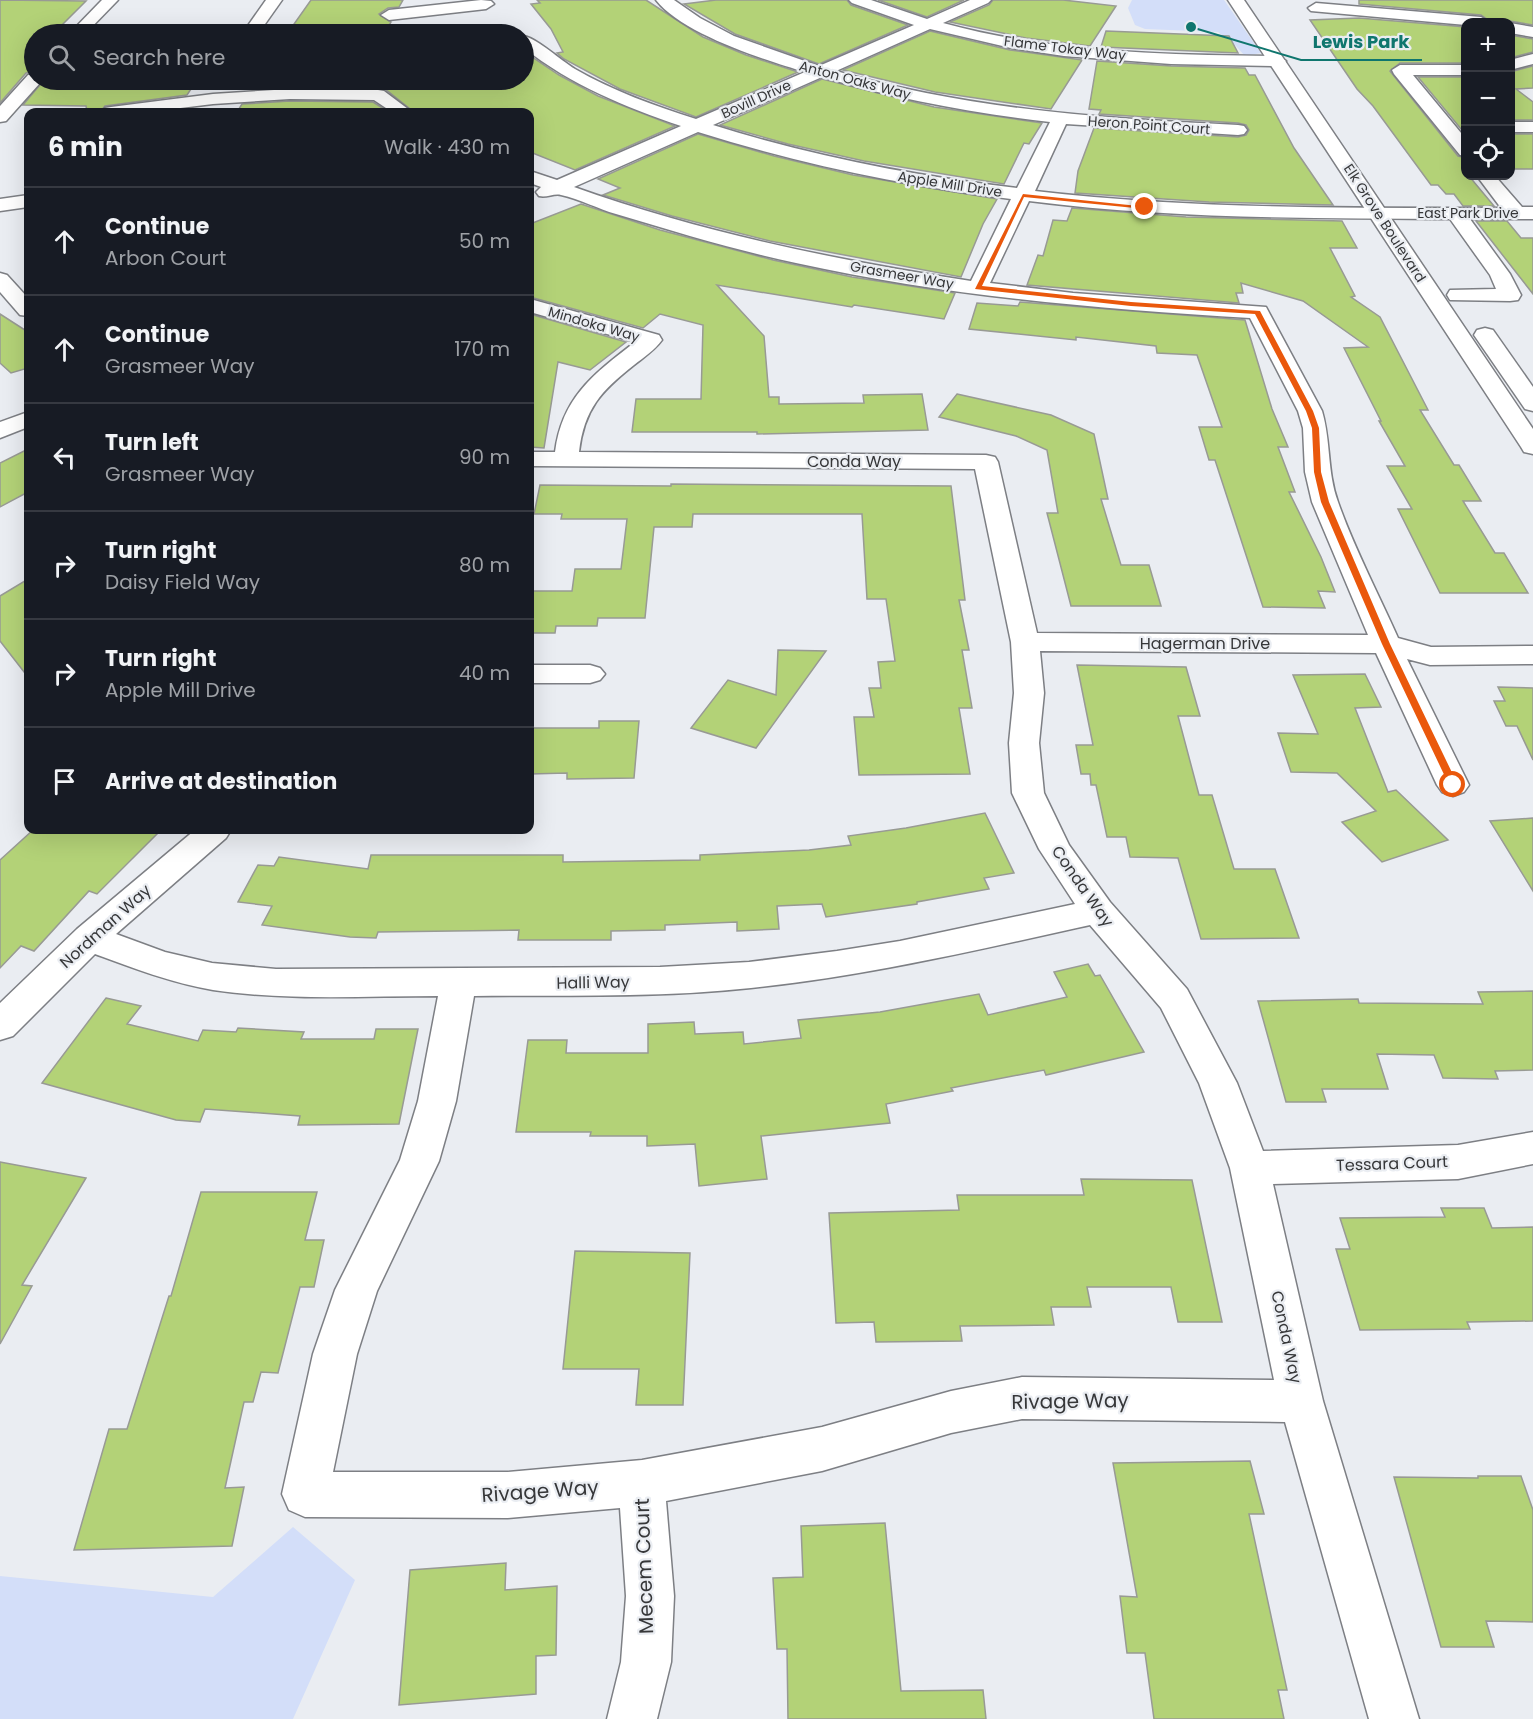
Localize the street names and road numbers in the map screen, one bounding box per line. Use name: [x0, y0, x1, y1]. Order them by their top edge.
street label: Flame Tokay Way: [1003, 31, 1127, 65]
street label: Anton Oaks Way: [797, 55, 913, 105]
street label: Bovill Drive: [718, 75, 794, 123]
street label: Heron Point Court: [1087, 111, 1211, 139]
street label: Elk Grove Boulevard: [1339, 160, 1431, 286]
street label: Apple Mill Drive: [896, 166, 1004, 202]
street label: East Park Drive: [1417, 203, 1519, 223]
street label: Grasmeer Way: [849, 256, 955, 294]
street label: Mindoka Way: [546, 301, 642, 347]
street label: Conda Way: [807, 450, 901, 473]
street label: Hagerman Drive: [1140, 632, 1270, 655]
street label: Conda Way: [1046, 841, 1119, 931]
street label: Nordman Way: [55, 879, 156, 974]
street label: Halli Way: [556, 970, 630, 995]
street label: Tessara Court: [1336, 1150, 1448, 1177]
street label: Conda Way: [1265, 1289, 1308, 1386]
street label: Rivage Way: [1011, 1386, 1129, 1416]
street label: Rivage Way: [480, 1473, 600, 1509]
street label: Mecem Court: [628, 1498, 660, 1634]

